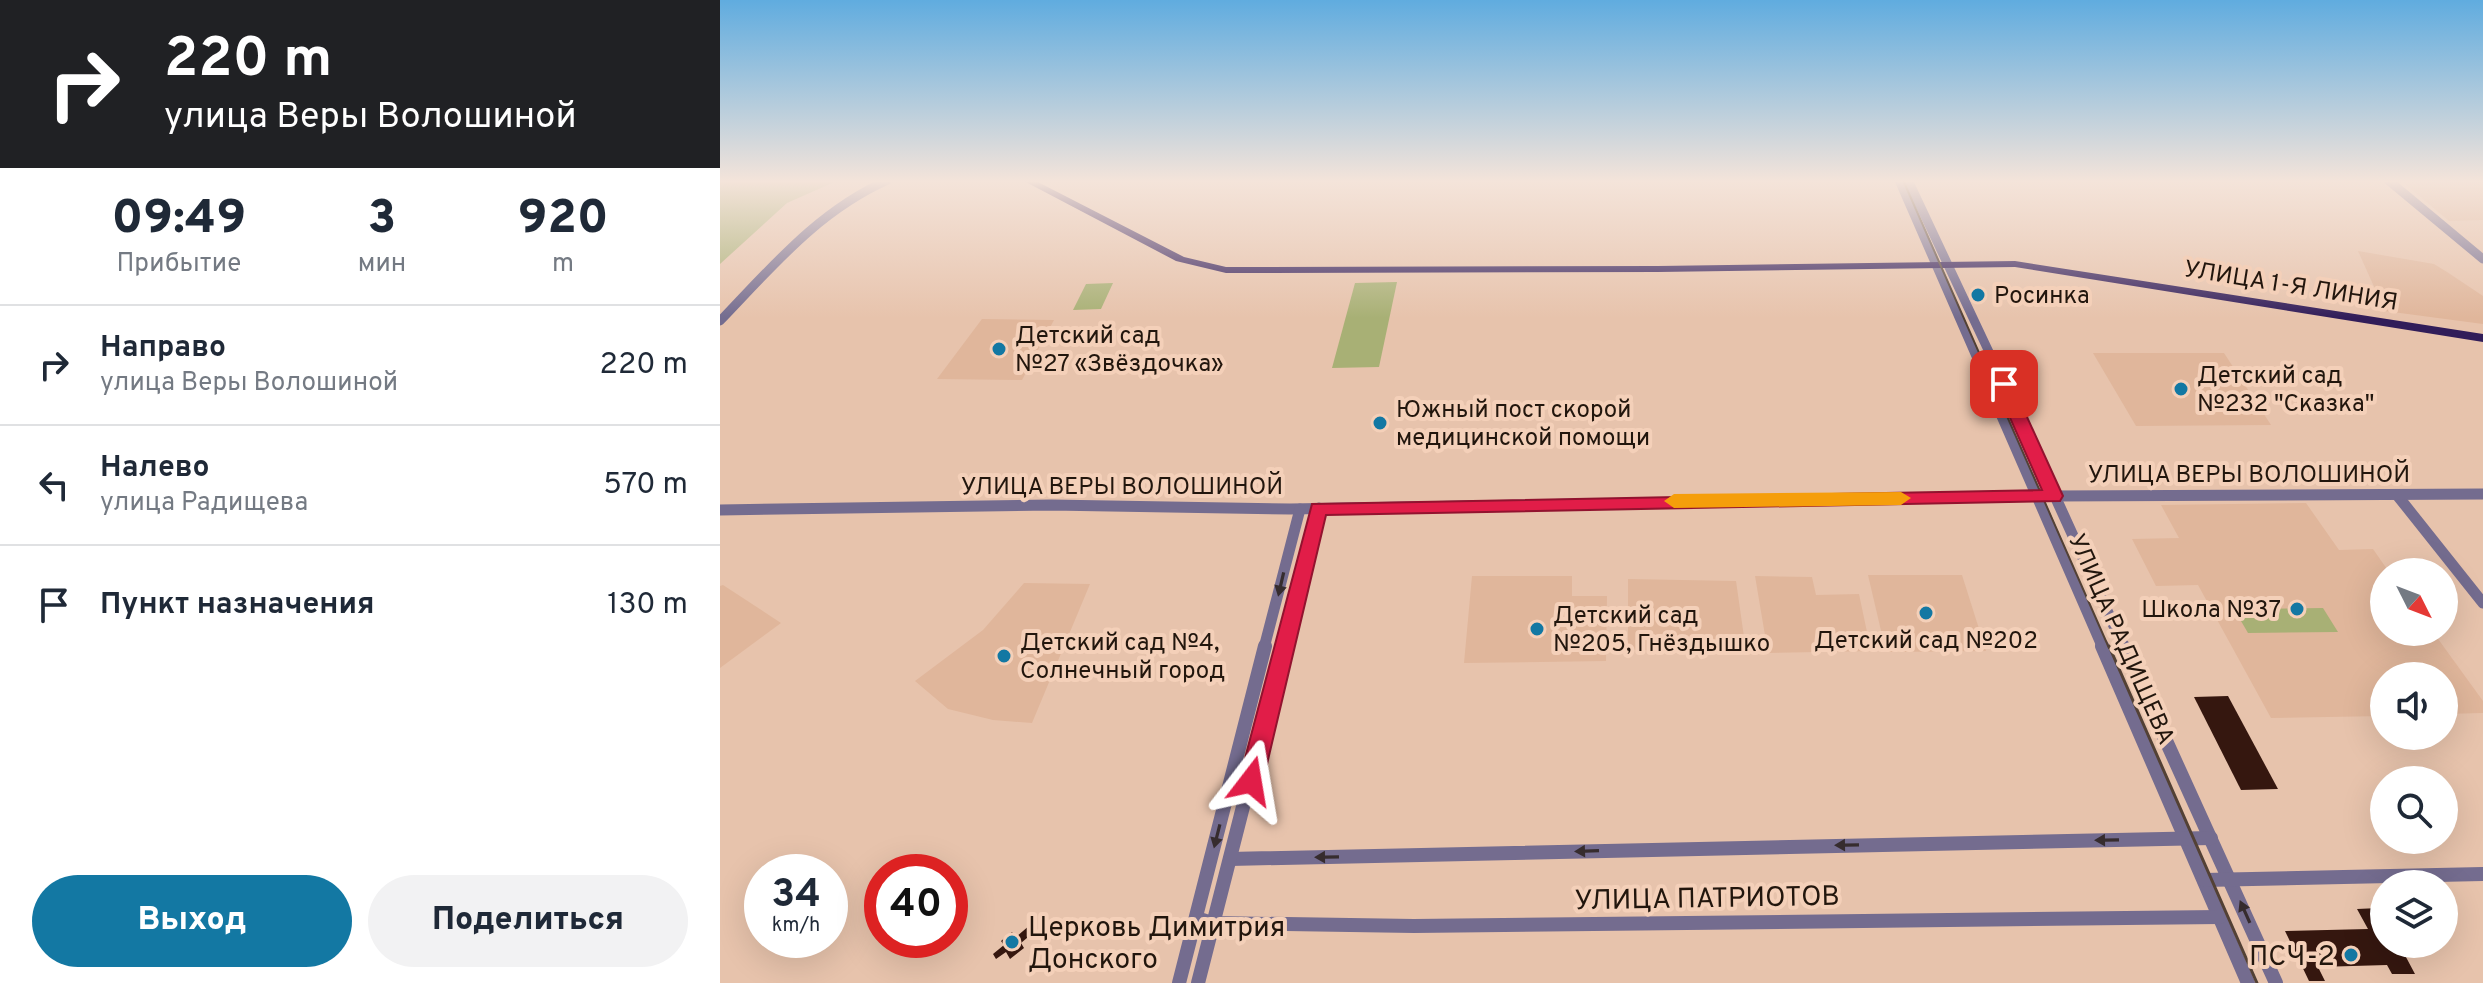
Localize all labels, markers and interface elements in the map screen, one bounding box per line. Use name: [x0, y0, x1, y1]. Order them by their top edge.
text: 220 m: [164, 26, 332, 96]
icon: right: [32, 32, 136, 136]
text: улица Веры Волошиной: [164, 95, 577, 141]
text: 09:49: [111, 190, 246, 250]
text: 3: [368, 190, 396, 250]
text: 920: [518, 190, 609, 250]
text: Прибытие: [116, 248, 241, 281]
text: мин: [358, 248, 406, 281]
text: m: [552, 248, 574, 281]
street label: УЛИЦА 1-Я ЛИНИЯ: [2182, 255, 2400, 319]
place label: Росинка: [1994, 282, 2090, 312]
marker: Росинка: [1969, 286, 1987, 304]
place label: Детский сад №27 «Звёздочка»: [1015, 322, 1224, 380]
text: Направо: [100, 330, 226, 367]
marker: Детский сад №27 «Звёздочка»: [990, 340, 1008, 358]
icon: right: [32, 343, 76, 387]
text: 220 m: [600, 347, 688, 384]
pin: [1970, 350, 2038, 418]
icon: arrive: [1982, 362, 2026, 406]
place label: Детский сад №232 "Сказка": [2197, 362, 2374, 420]
text: улица Веры Волошиной: [100, 367, 398, 400]
marker: Детский сад №232 "Сказка": [2172, 380, 2190, 398]
place label: Южный пост скорой медицинской помощи: [1396, 396, 1650, 454]
marker: Южный пост скорой медицинской помощи: [1371, 414, 1389, 432]
text: Налево: [100, 450, 209, 487]
street label: УЛИЦА ВЕРЫ ВОЛОШИНОЙ: [2088, 459, 2410, 491]
icon: left: [32, 463, 76, 507]
text: 570 m: [603, 467, 688, 504]
street label: УЛИЦА ВЕРЫ ВОЛОШИНОЙ: [961, 471, 1283, 503]
text: улица Радищева: [100, 487, 308, 520]
street label: УЛИЦА РАДИЩЕВА: [2060, 530, 2180, 750]
north arrow: [2370, 558, 2458, 646]
map controls: [2370, 558, 2458, 958]
one-way arrow: [1274, 572, 1286, 597]
icon: arrive: [32, 583, 76, 627]
text: Пункт назначения: [100, 587, 374, 624]
text: 130 m: [607, 587, 688, 624]
place label: Школа №37: [2141, 596, 2281, 626]
marker: Школа №37: [2288, 600, 2306, 618]
place label: Детский сад №205, Гнёздышко: [1553, 602, 1770, 660]
marker: Детский сад №202: [1917, 604, 1935, 622]
marker: Детский сад №205, Гнёздышко: [1528, 620, 1546, 638]
place label: Детский сад №202: [1814, 627, 2038, 657]
place label: Детский сад №4, Солнечный город: [1020, 629, 1225, 687]
marker: Детский сад №4, Солнечный город: [995, 647, 1013, 665]
button: sound: [2370, 662, 2458, 750]
position arrow: [1209, 739, 1293, 823]
button: search: [2370, 766, 2458, 854]
one-way arrow: [1211, 824, 1223, 849]
one-way arrow: [2094, 834, 2119, 846]
one-way arrow: [1834, 839, 1859, 851]
one-way arrow: [1574, 844, 1599, 857]
one-way arrow: [1314, 850, 1339, 863]
speed limit sign: 40: [864, 854, 968, 958]
button: layers: [2370, 870, 2458, 958]
text: 34: [771, 871, 821, 921]
button: Выход: [32, 875, 352, 967]
button: Поделиться: [368, 875, 688, 967]
street label: УЛИЦА ПАТРИОТОВ: [1574, 880, 1840, 920]
one-way arrow: [2238, 900, 2251, 923]
place label: Церковь Димитрия Донского: [1028, 911, 1285, 979]
text: km/h: [772, 913, 820, 939]
marker: Церковь Димитрия Донского: [1003, 933, 1021, 951]
place label: ПСЧ-2: [2249, 940, 2335, 976]
marker: ПСЧ-2: [2342, 946, 2360, 964]

